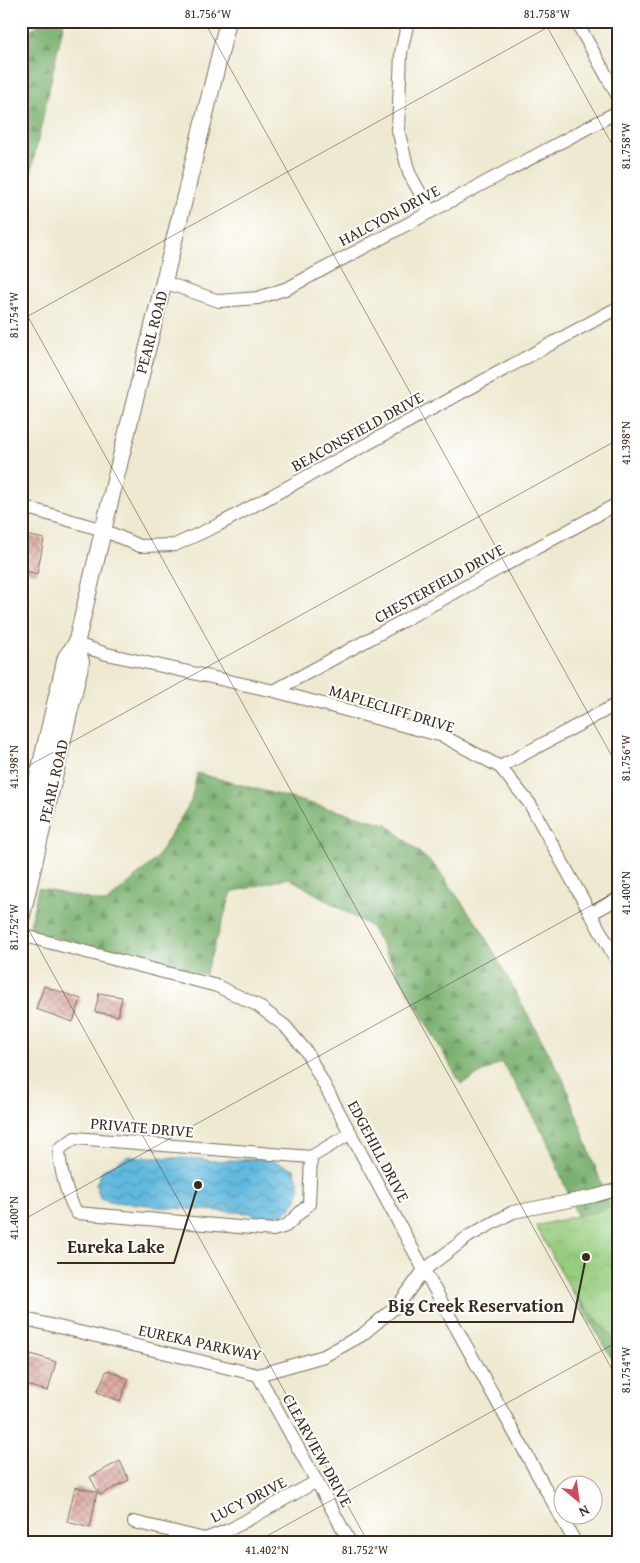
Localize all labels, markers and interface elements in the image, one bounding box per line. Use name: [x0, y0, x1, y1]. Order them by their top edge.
text: 81.756°W: [185, 5, 232, 22]
text: 81.758°W: [524, 5, 571, 22]
text: 81.758°W: [617, 122, 634, 169]
street label: HALCYON DRIVE: [334, 178, 444, 252]
street label: PEARL ROAD: [128, 288, 174, 376]
text: 81.754°W: [5, 291, 22, 338]
street label: BEACONSFIELD DRIVE: [287, 385, 427, 477]
text: 41.398°N: [617, 421, 634, 465]
street label: CHESTERFIELD DRIVE: [369, 537, 509, 629]
street label: MAPLECLIFF DRIVE: [326, 677, 458, 739]
text: 81.756°W: [617, 734, 634, 781]
street label: PEARL ROAD: [32, 737, 74, 825]
text: 41.398°N: [5, 745, 22, 789]
text: 41.400°N: [617, 871, 634, 915]
text: 81.752°W: [5, 903, 22, 950]
street label: EDGEHILL DRIVE: [342, 1096, 416, 1206]
street label: PRIVATE DRIVE: [89, 1111, 195, 1143]
text: 41.400°N: [5, 1196, 22, 1240]
callout: Eureka Lake: [57, 1230, 174, 1263]
text: Eureka Lake: [67, 1233, 165, 1260]
callout: Big Creek Reservation: [378, 1289, 573, 1322]
text: Big Creek Reservation: [388, 1292, 564, 1319]
street label: EUREKA PARKWAY: [136, 1317, 264, 1367]
text: 81.754°W: [617, 1346, 634, 1393]
street label: CLEARVIEW DRIVE: [277, 1389, 359, 1511]
street label: LUCY DRIVE: [206, 1470, 290, 1528]
north arrow: [552, 1476, 602, 1526]
text: N: [575, 1500, 593, 1523]
text: 41.402°N: [245, 1541, 289, 1558]
text: 81.752°W: [342, 1541, 389, 1558]

